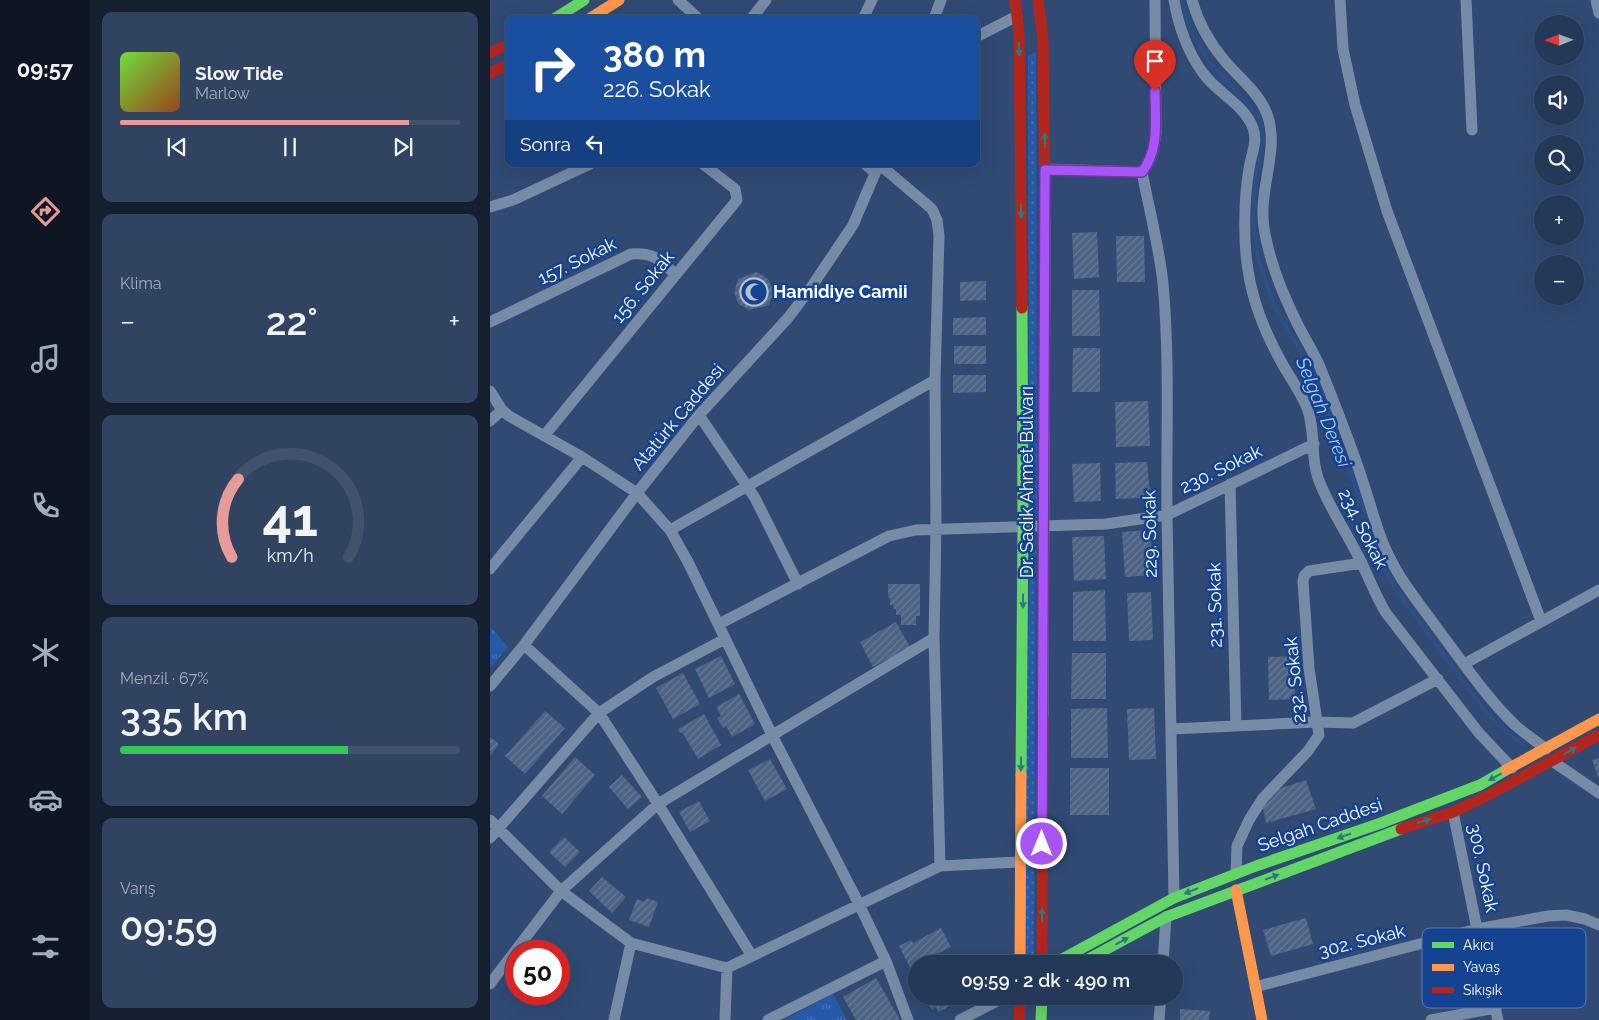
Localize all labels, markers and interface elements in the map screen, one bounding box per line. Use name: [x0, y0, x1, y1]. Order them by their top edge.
north arrow: [1534, 15, 1584, 65]
map controls: [1534, 15, 1584, 305]
text: 380 m: [603, 34, 706, 75]
icon: right: [520, 35, 585, 100]
pin: [1134, 40, 1176, 91]
one-way arrow: [1016, 41, 1024, 57]
icon: arrive: [1141, 47, 1169, 75]
text: 09:57: [17, 56, 73, 82]
text: Slow Tide: [195, 62, 284, 84]
button: sound: [1534, 75, 1584, 125]
text: 226. Sokak: [603, 76, 711, 102]
text: Marlow: [195, 84, 250, 103]
icon: left: [581, 130, 609, 158]
one-way arrow: [1041, 132, 1049, 148]
icon: previous: [163, 133, 191, 161]
icon: pause: [276, 133, 304, 161]
icon: next: [389, 133, 417, 161]
text: Sonra: [520, 133, 571, 155]
button: search: [1534, 135, 1584, 185]
icon: directions: [28, 194, 63, 229]
button: +: [1534, 195, 1584, 245]
one-way arrow: [1017, 203, 1025, 219]
street label: 157. Sokak: [534, 232, 620, 288]
street label: 156. Sokak: [607, 246, 678, 327]
button: −: [1534, 255, 1584, 305]
text: Klima: [120, 274, 162, 293]
mosque icon: Hamidiye Camii: [739, 277, 769, 307]
place label: Hamidiye Camii: [773, 281, 907, 302]
text: 22°: [266, 299, 318, 344]
text: −: [120, 305, 135, 338]
text: +: [448, 305, 460, 338]
icon: music: [28, 341, 63, 376]
water label: Selgah Deresi: [1292, 353, 1356, 471]
street label: Atatürk Caddesi: [627, 359, 728, 474]
street label: Dr. Sadık Ahmet Bulvarı: [1016, 386, 1037, 578]
street label: 230. Sokak: [1176, 440, 1266, 497]
street label: 234. Sokak: [1334, 485, 1393, 573]
text: 41: [262, 487, 318, 548]
icon: phone: [28, 488, 63, 523]
street label: 229. Sokak: [1138, 489, 1161, 578]
text: km/h: [266, 545, 314, 566]
street label: 231. Sokak: [1203, 562, 1226, 648]
one-way arrow: [1019, 593, 1027, 609]
icon: climate: [28, 635, 63, 670]
street label: 232. Sokak: [1279, 635, 1309, 724]
text: Menzil · 67%: [120, 669, 209, 688]
text: 335 km: [120, 694, 248, 739]
one-way arrow: [1563, 747, 1578, 755]
one-way arrow: [1017, 756, 1025, 772]
one-way arrow: [1488, 773, 1503, 781]
icon: car: [28, 782, 63, 817]
street label: Selgah Caddesi: [1255, 793, 1385, 856]
position arrow: [1015, 817, 1067, 869]
one-way arrow: [1417, 817, 1432, 825]
street label: 300. Sokak: [1464, 822, 1503, 915]
one-way arrow: [1336, 832, 1351, 840]
one-way arrow: [1264, 873, 1279, 880]
text: Varış: [120, 879, 156, 898]
one-way arrow: [1183, 887, 1198, 895]
text: 09:59: [120, 904, 218, 949]
one-way arrow: [1038, 907, 1046, 923]
street label: 302. Sokak: [1316, 920, 1408, 961]
legend: [1422, 928, 1586, 1008]
icon: filters: [28, 929, 63, 964]
one-way arrow: [1115, 937, 1130, 945]
text: Akıcı: [1463, 937, 1494, 953]
speed limit sign: 50: [505, 940, 570, 1005]
text: Yavaş: [1463, 959, 1500, 975]
text: 09:59 · 2 dk · 490 m: [961, 969, 1130, 991]
text: Sıkışık: [1463, 982, 1503, 998]

